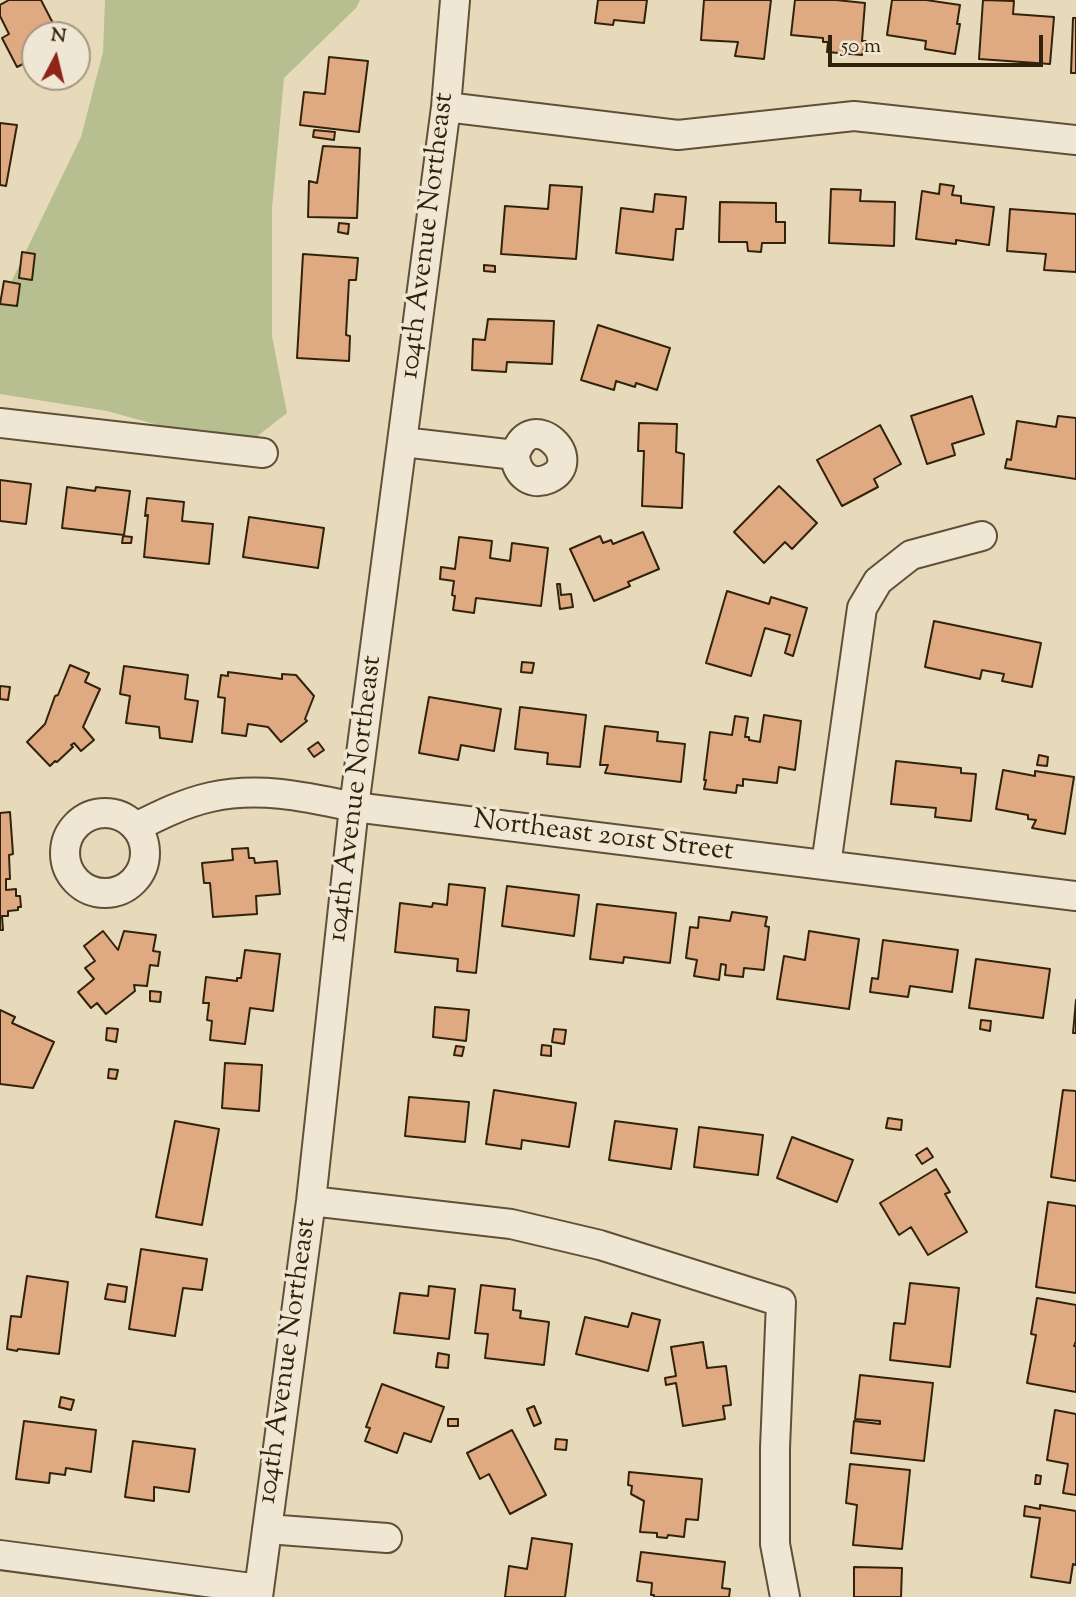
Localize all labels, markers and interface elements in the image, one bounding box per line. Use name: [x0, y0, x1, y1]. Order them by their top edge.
north arrow: [21, 21, 91, 91]
scale bar: [831, 21, 1046, 65]
text: N: [49, 22, 68, 51]
text: 50 m: [841, 32, 881, 62]
street label: 104th Avenue Northeast: [395, 91, 463, 381]
street label: 104th Avenue Northeast: [323, 654, 391, 944]
street label: Northeast 201st Street: [471, 805, 735, 871]
street label: 104th Avenue Northeast: [252, 1216, 326, 1506]

